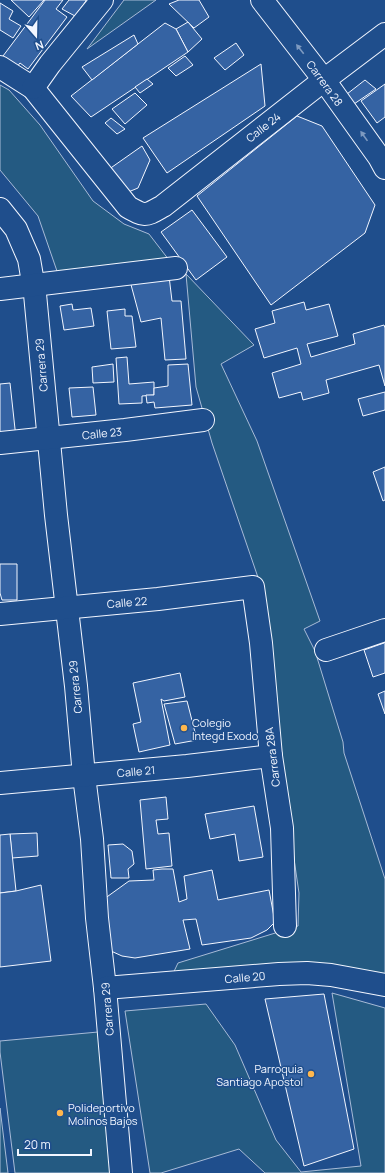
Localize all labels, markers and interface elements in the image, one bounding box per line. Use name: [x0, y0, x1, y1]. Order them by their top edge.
north arrow: [16, 16, 56, 56]
text: N: [33, 37, 46, 54]
one-way arrow: [296, 43, 304, 54]
street label: Carrera 28: [303, 57, 347, 109]
street label: Calle 24: [243, 109, 283, 145]
one-way arrow: [360, 130, 368, 141]
street label: Carrera 29: [31, 338, 51, 392]
street label: Calle 23: [81, 423, 123, 443]
street label: Calle 22: [106, 593, 148, 611]
street label: Carrera 29: [65, 660, 85, 714]
place label: Colegio Integd Exodo: [192, 715, 259, 743]
marker: Colegio Integd Exodo: [179, 723, 189, 733]
street label: Carrera 28A: [261, 726, 283, 788]
street label: Calle 21: [116, 762, 156, 780]
street label: Calle 20: [224, 968, 266, 986]
street label: Carrera 29: [97, 982, 117, 1036]
place label: Parroquia Santiago Apostol: [216, 1061, 303, 1089]
marker: Parroquia Santiago Apostol: [306, 1069, 316, 1079]
place label: Polideportivo Molinos Bajos: [68, 1100, 138, 1128]
marker: Polideportivo Molinos Bajos: [55, 1108, 65, 1118]
scale bar: [18, 1131, 91, 1157]
text: 20 m: [24, 1136, 51, 1153]

